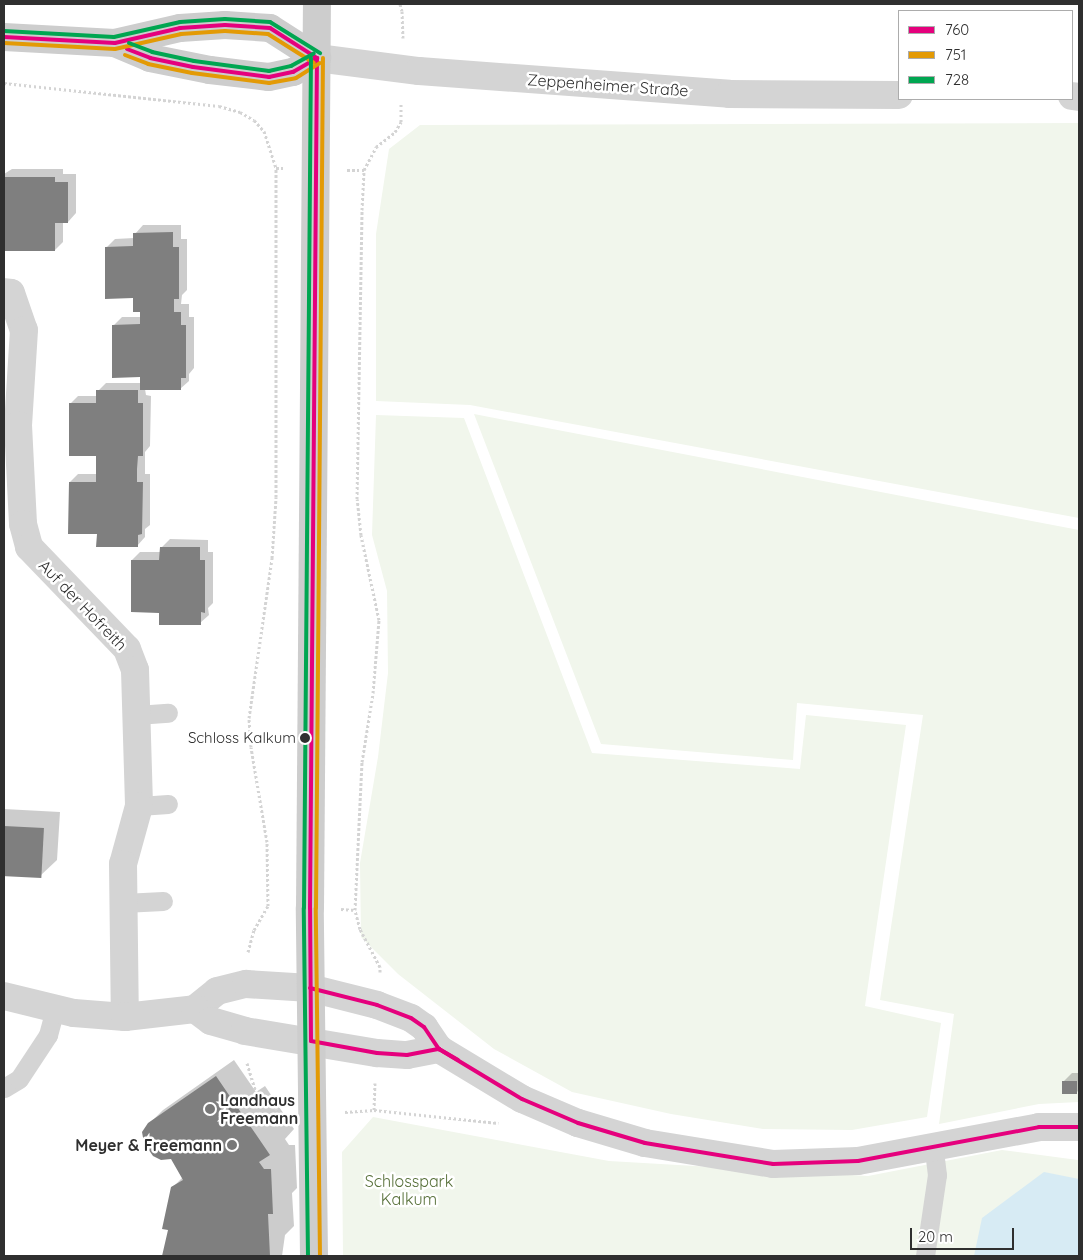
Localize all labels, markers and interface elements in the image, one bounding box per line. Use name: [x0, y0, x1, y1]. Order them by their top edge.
legend: [898, 10, 1073, 100]
text: 760: [945, 20, 969, 39]
text: 751: [945, 45, 966, 64]
street label: Zeppenheimer Straße: [527, 70, 689, 100]
text: 728: [945, 70, 969, 89]
street label: Auf der Hofreith: [35, 556, 131, 654]
place label: Schloss Kalkum: [188, 729, 296, 747]
marker: Schloss Kalkum: [300, 733, 310, 743]
place label: Landhaus Freemann: [220, 1090, 298, 1128]
marker: Landhaus Freemann: [204, 1103, 216, 1115]
place label: Meyer & Freemann: [75, 1135, 222, 1155]
marker: Meyer & Freemann: [226, 1139, 238, 1151]
park label: Schlosspark Kalkum: [365, 1171, 453, 1209]
scale bar: [913, 1218, 1017, 1250]
text: 20 m: [918, 1227, 953, 1246]

